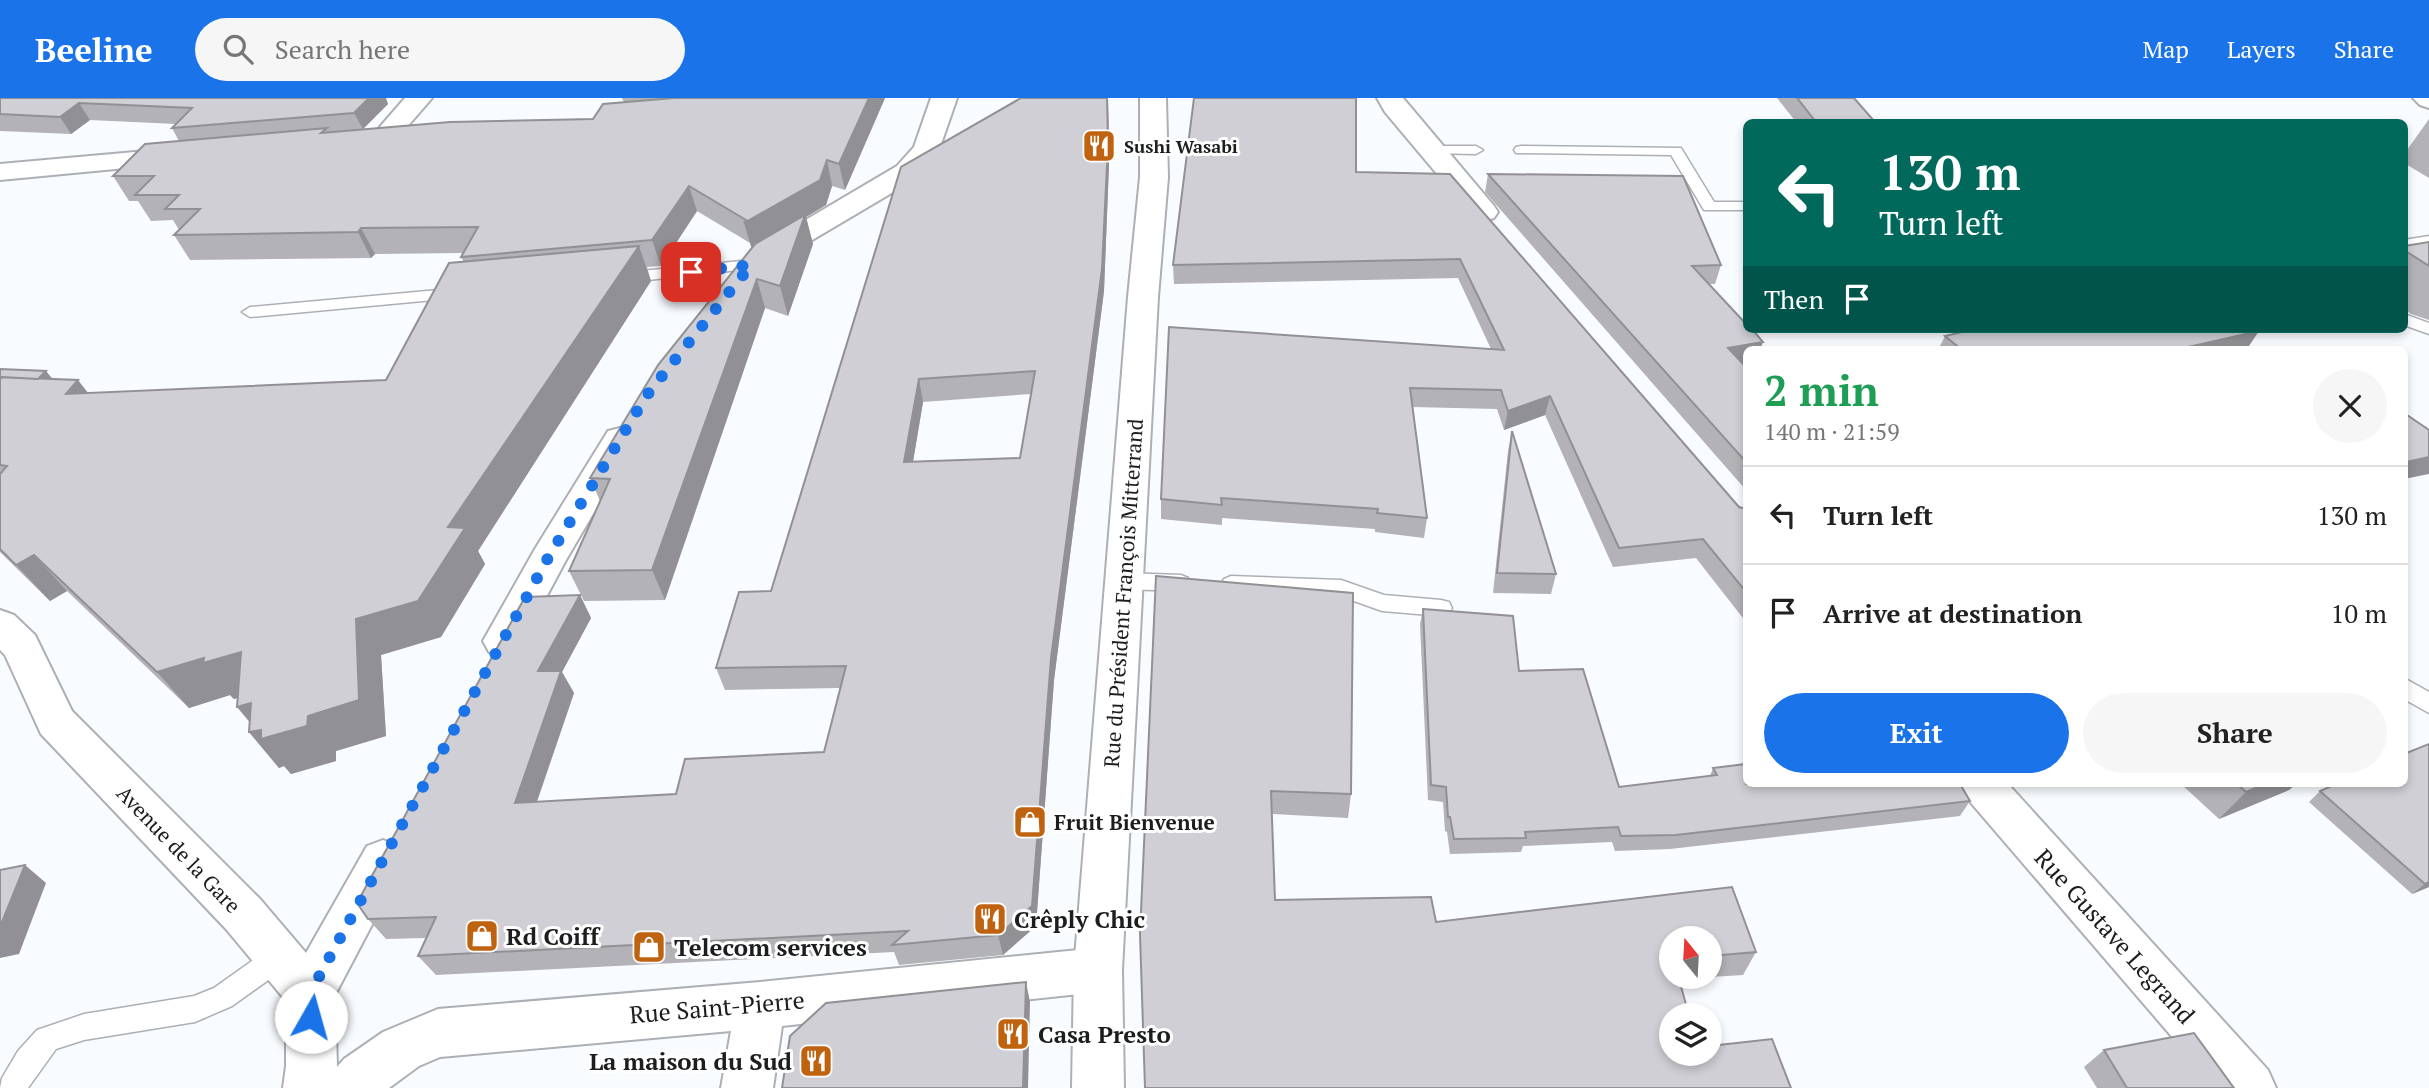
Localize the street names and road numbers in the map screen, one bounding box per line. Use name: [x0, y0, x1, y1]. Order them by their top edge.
street label: Rue du Président François Mitterrand: [1097, 417, 1149, 768]
street label: Avenue de la Gare: [111, 779, 247, 919]
street label: Rue Gustave Legrand: [2028, 842, 2202, 1030]
street label: Rue Saint-Pierre: [628, 983, 806, 1031]

